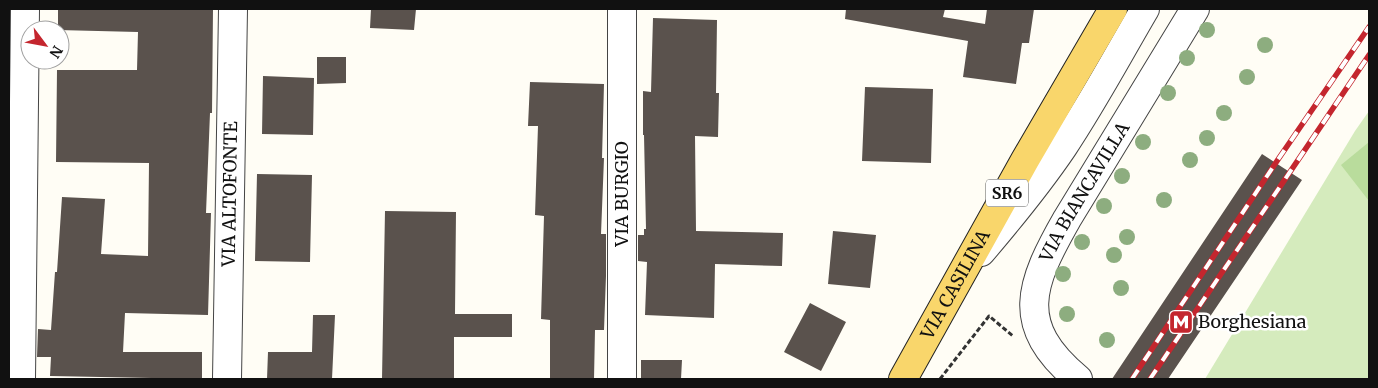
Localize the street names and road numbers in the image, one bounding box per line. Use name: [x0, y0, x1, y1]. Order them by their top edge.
street label: VIA BIANCAVILLA: [1034, 118, 1134, 266]
street label: VIA ALTOFONTE: [217, 121, 242, 268]
street label: VIA BURGIO: [610, 141, 633, 248]
road number: SR6: [986, 180, 1028, 207]
street label: VIA CASILINA: [915, 225, 995, 344]

